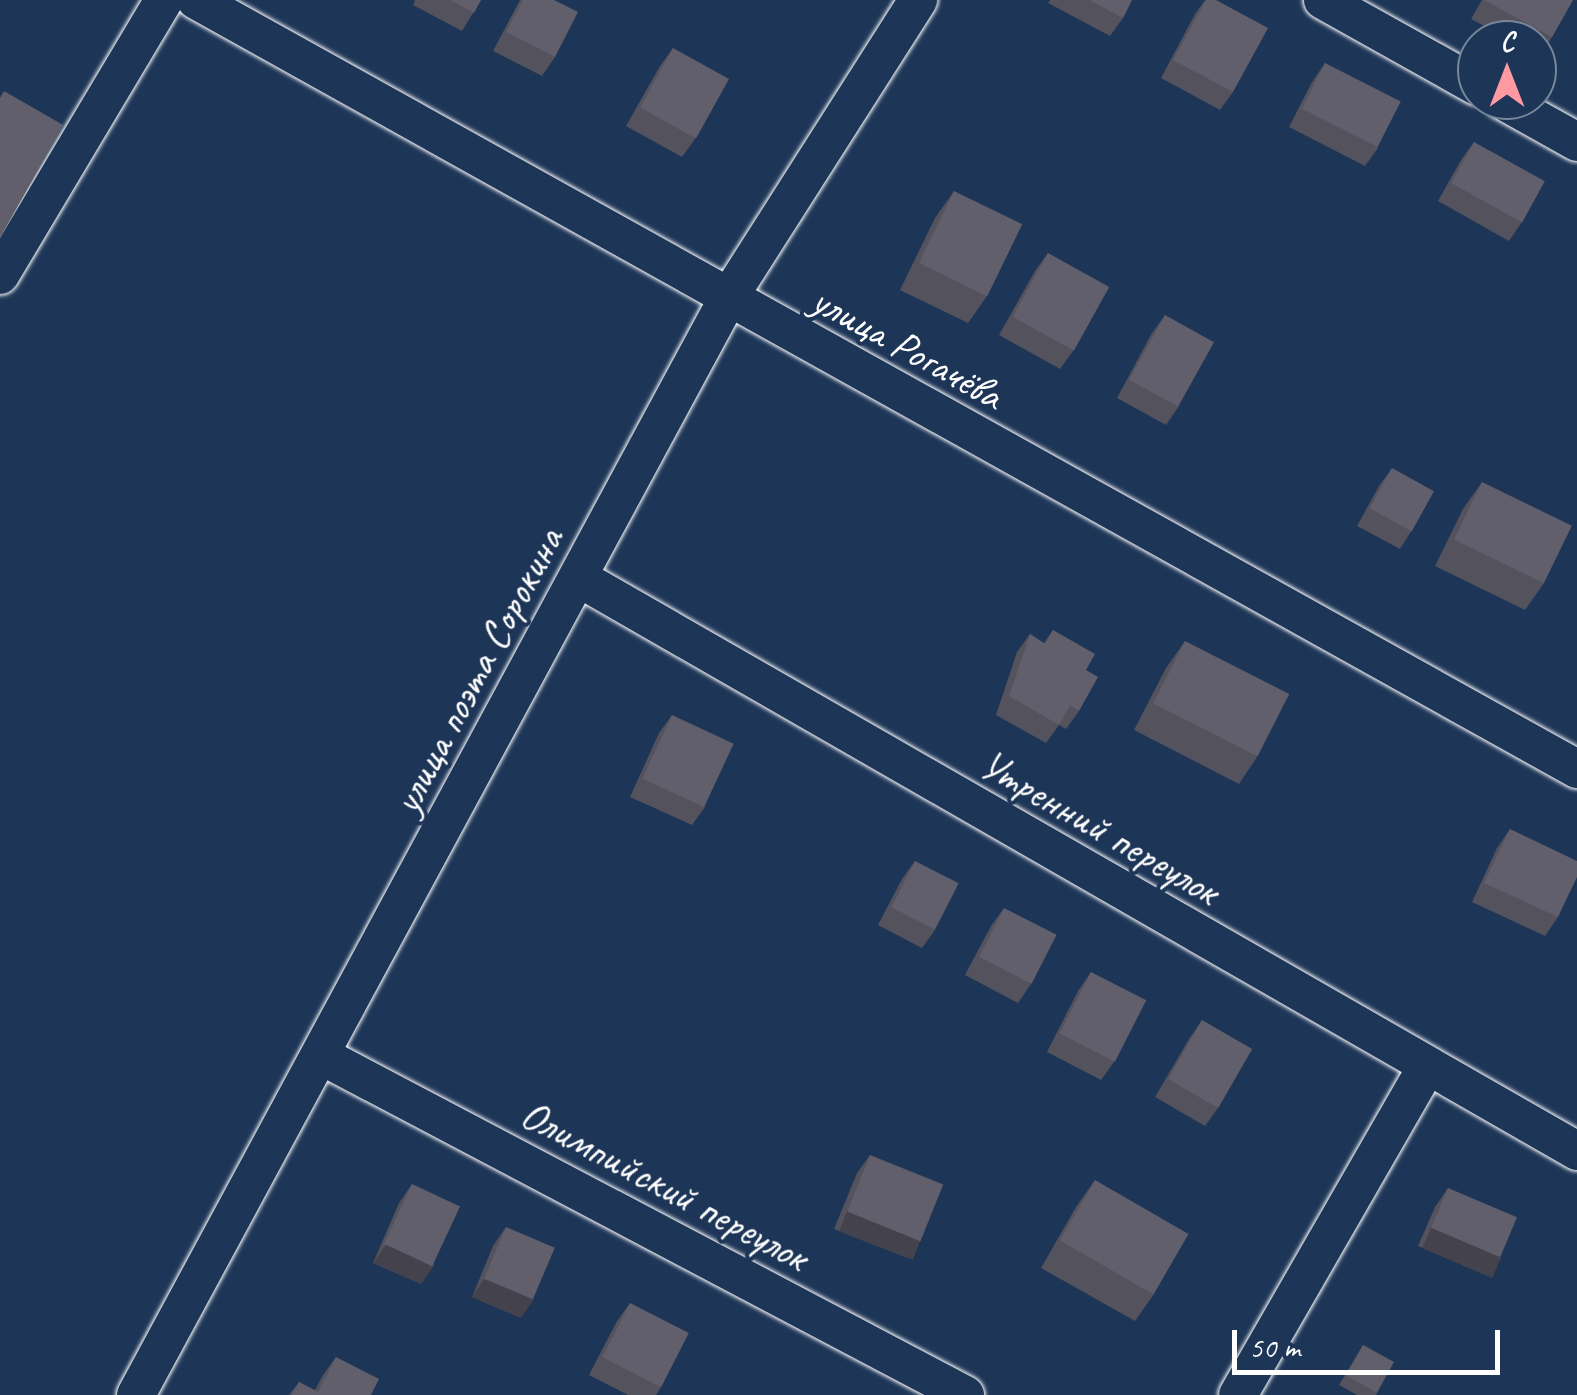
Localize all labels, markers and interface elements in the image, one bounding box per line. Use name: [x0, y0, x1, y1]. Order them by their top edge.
north arrow: [1457, 20, 1557, 120]
text: С: [1500, 24, 1514, 59]
street label: улица Рогачёва: [802, 274, 1012, 422]
street label: улица поэта Сорокина: [381, 519, 575, 823]
street label: Утренний переулок: [970, 739, 1228, 917]
street label: Олимпийский переулок: [512, 1089, 816, 1283]
scale bar: [1237, 1310, 1504, 1372]
text: 50 m: [1249, 1328, 1300, 1366]

